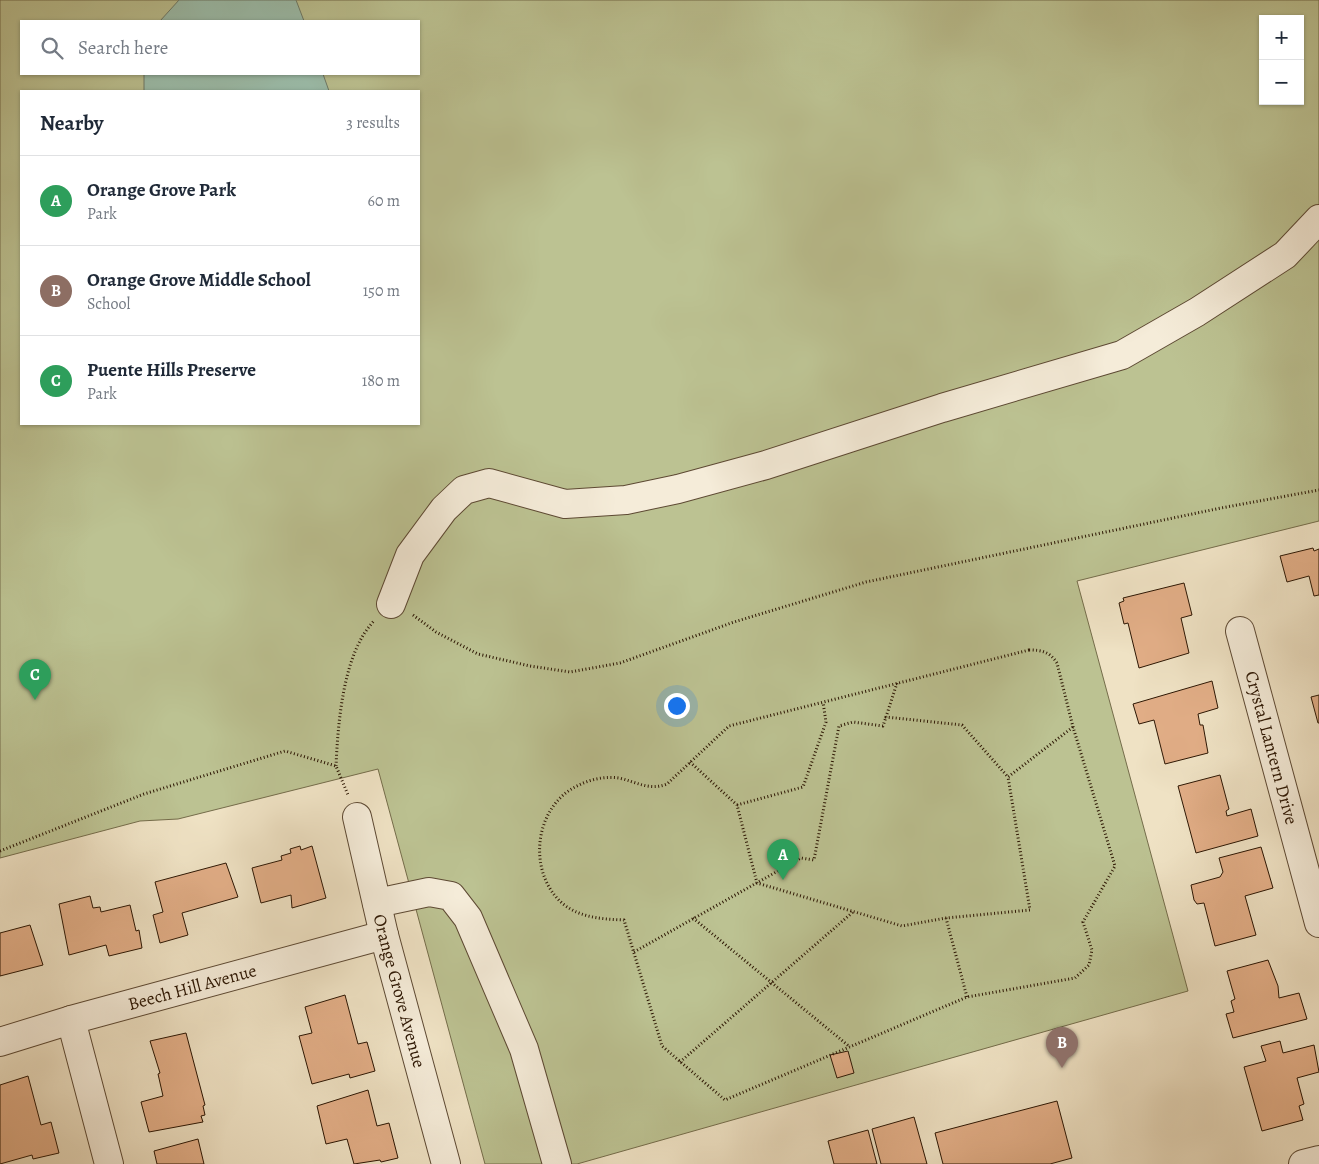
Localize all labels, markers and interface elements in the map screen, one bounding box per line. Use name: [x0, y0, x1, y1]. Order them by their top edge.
map controls: [1259, 15, 1304, 105]
button: +: [1259, 15, 1304, 60]
search box: [20, 20, 420, 75]
icon: search: [38, 34, 66, 62]
text: Search here: [78, 35, 168, 61]
button: −: [1259, 60, 1304, 105]
text: Nearby: [40, 109, 103, 137]
text: 3 results: [346, 112, 400, 134]
text: Orange Grove Park: [87, 177, 236, 203]
text: A: [51, 190, 61, 212]
text: 60 m: [368, 190, 400, 212]
text: Park: [87, 203, 117, 225]
text: Orange Grove Middle School: [87, 267, 311, 293]
text: B: [51, 280, 61, 302]
text: 150 m: [363, 280, 400, 302]
text: School: [87, 293, 130, 315]
text: Puente Hills Preserve: [87, 357, 256, 383]
text: C: [51, 370, 61, 392]
text: 180 m: [362, 370, 400, 392]
text: Park: [87, 383, 117, 405]
pin: C: [19, 659, 51, 700]
street label: Crystal Lantern Drive: [1239, 668, 1304, 827]
your location: [664, 693, 690, 719]
pin: A: [767, 839, 799, 880]
street label: Orange Grove Avenue: [368, 912, 431, 1070]
street label: Beech Hill Avenue: [125, 958, 259, 1016]
pin: B: [1046, 1027, 1078, 1068]

